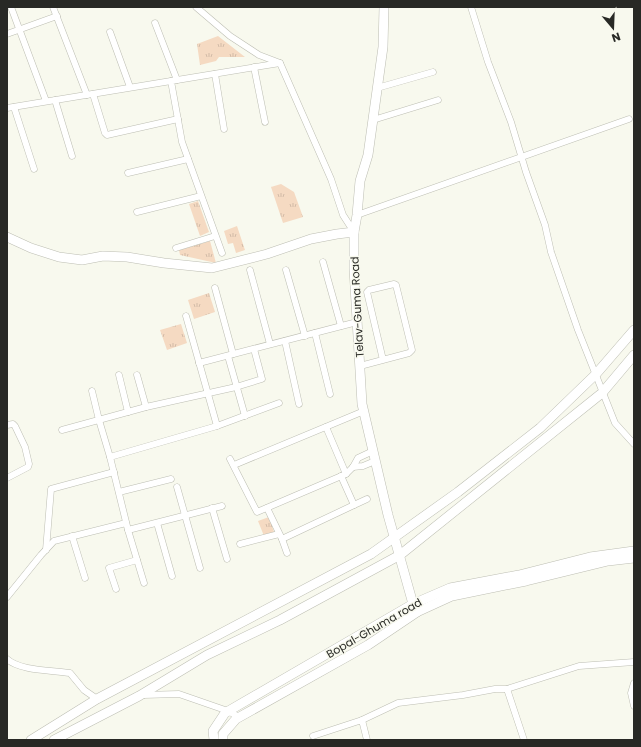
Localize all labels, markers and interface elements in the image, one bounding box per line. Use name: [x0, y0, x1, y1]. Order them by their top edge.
north arrow: [593, 8, 633, 48]
text: N: [610, 29, 623, 46]
street label: Telav-Guma Road: [346, 256, 368, 358]
street label: Bopal-Ghuma road: [323, 594, 425, 662]

